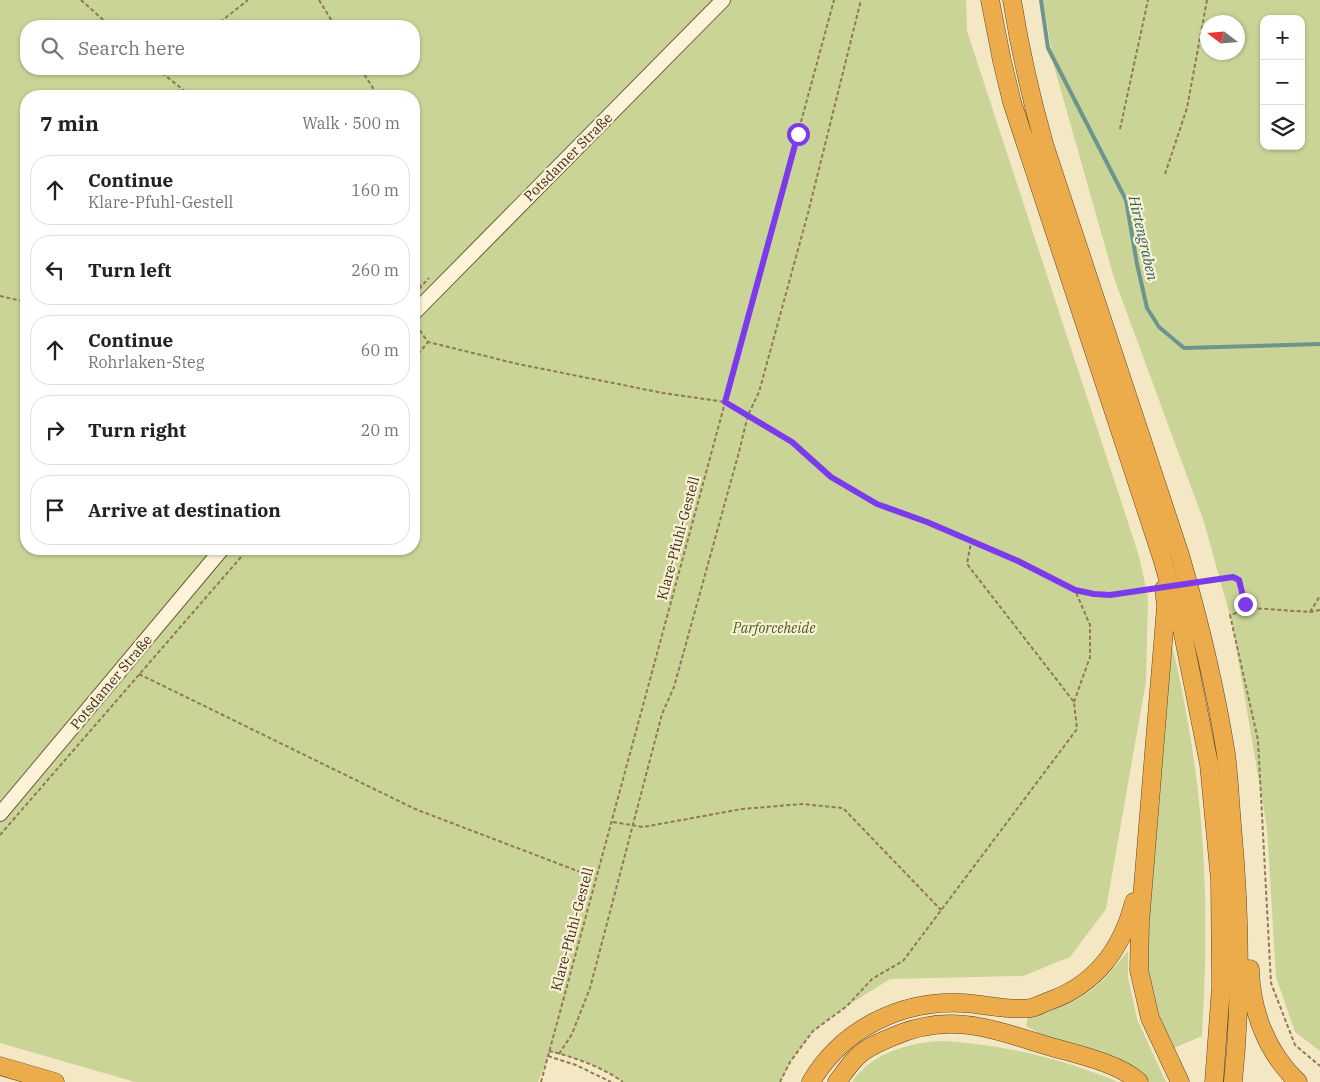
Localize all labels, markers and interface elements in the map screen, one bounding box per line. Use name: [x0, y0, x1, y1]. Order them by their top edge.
north arrow: [1200, 15, 1245, 60]
map controls: [1260, 15, 1305, 150]
button: +: [1260, 15, 1305, 60]
search box: [20, 20, 420, 75]
icon: search: [38, 34, 66, 62]
text: Search here: [78, 36, 185, 60]
button: −: [1260, 60, 1305, 105]
button: layers: [1260, 105, 1305, 150]
text: 7 min: [40, 109, 99, 137]
street label: Potsdamer Straße: [520, 109, 616, 205]
text: Walk · 500 m: [302, 113, 400, 133]
route start: [787, 123, 810, 146]
text: Continue: [88, 168, 173, 192]
icon: ahead: [41, 176, 69, 204]
text: 160 m: [351, 180, 399, 200]
text: Klare-Pfuhl-Gestell: [88, 192, 233, 212]
water label: Hirtengraben: [1124, 193, 1163, 283]
icon: left: [41, 256, 69, 284]
text: Turn left: [88, 258, 171, 282]
text: 260 m: [351, 260, 399, 280]
text: Continue: [88, 328, 173, 352]
icon: ahead: [41, 336, 69, 364]
text: 60 m: [361, 340, 399, 360]
text: Rohrlaken-Steg: [88, 352, 204, 372]
icon: right: [41, 416, 69, 444]
text: Turn right: [88, 418, 186, 442]
text: 20 m: [361, 420, 399, 440]
street label: Klare-Pfuhl-Gestell: [653, 474, 703, 602]
icon: arrive: [41, 496, 69, 524]
text: Arrive at destination: [88, 498, 281, 522]
route end: [1234, 593, 1257, 616]
park label: Parforceheide: [732, 619, 816, 637]
street label: Potsdamer Straße: [66, 631, 156, 733]
street label: Klare-Pfuhl-Gestell: [547, 865, 597, 993]

